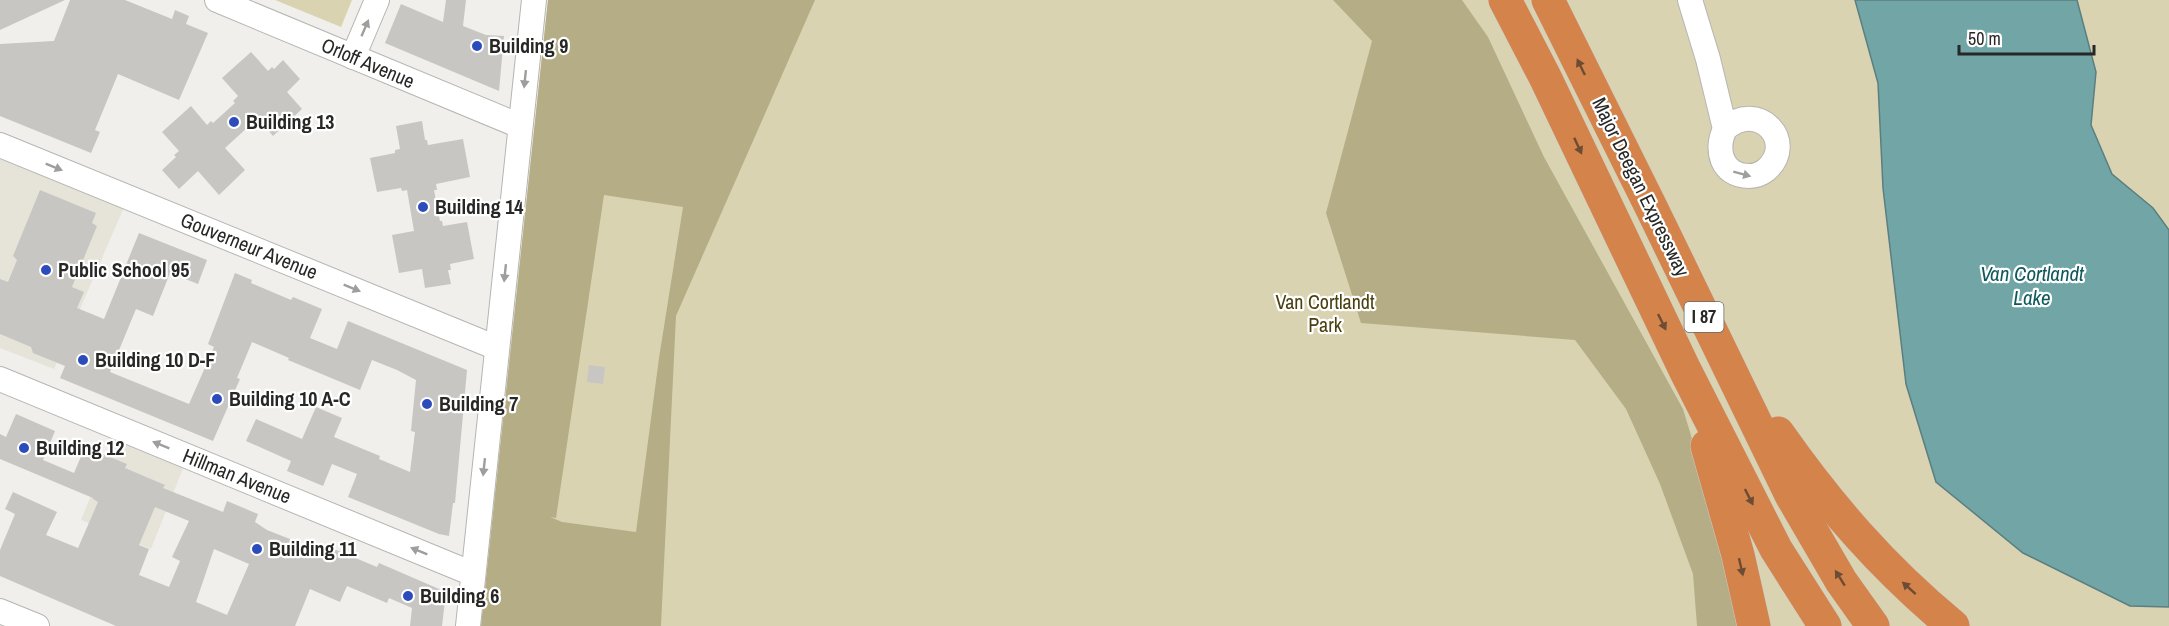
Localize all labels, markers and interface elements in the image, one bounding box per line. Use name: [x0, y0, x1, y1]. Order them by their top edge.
scale bar: [1959, 18, 2094, 56]
one-way arrow: [360, 19, 370, 37]
text: 50 m: [1968, 26, 2001, 51]
street label: Orloff Avenue: [317, 31, 419, 94]
place label: Building 9: [489, 32, 568, 59]
marker: Building 9: [470, 39, 484, 53]
one-way arrow: [1577, 58, 1587, 76]
one-way arrow: [520, 70, 530, 89]
street label: Major Deegan Expressway: [1586, 93, 1697, 281]
place label: Building 13: [246, 108, 334, 135]
marker: Building 13: [227, 115, 241, 129]
one-way arrow: [1574, 138, 1583, 155]
one-way arrow: [45, 163, 63, 172]
one-way arrow: [1733, 169, 1751, 179]
place label: Building 14: [435, 193, 523, 220]
marker: Building 14: [416, 200, 430, 214]
street label: Gouverneur Avenue: [177, 206, 322, 285]
place label: Public School 95: [58, 256, 189, 283]
water label: Van Cortlandt Lake: [1980, 259, 2085, 312]
marker: Public School 95: [39, 263, 53, 277]
one-way arrow: [500, 264, 510, 283]
one-way arrow: [343, 283, 361, 293]
park label: Van Cortlandt Park: [1275, 288, 1375, 338]
road number: I 87: [1684, 302, 1724, 332]
one-way arrow: [1658, 314, 1667, 331]
place label: Building 10 D-F: [95, 346, 215, 373]
marker: Building 10 D-F: [76, 353, 90, 367]
place label: Building 10 A-C: [229, 385, 351, 412]
place label: Building 7: [439, 390, 518, 417]
marker: Building 10 A-C: [210, 392, 224, 406]
marker: Building 7: [420, 397, 434, 411]
place label: Building 12: [36, 434, 124, 461]
one-way arrow: [152, 440, 170, 449]
marker: Building 12: [17, 441, 31, 455]
street label: Hillman Avenue: [179, 442, 295, 510]
one-way arrow: [479, 457, 489, 476]
one-way arrow: [1744, 488, 1754, 505]
place label: Building 11: [269, 535, 357, 562]
marker: Building 11: [250, 542, 264, 556]
one-way arrow: [410, 546, 428, 555]
one-way arrow: [1737, 558, 1747, 576]
one-way arrow: [1835, 570, 1846, 586]
place label: Building 6: [420, 582, 499, 609]
one-way arrow: [1902, 582, 1917, 595]
marker: Building 6: [401, 589, 415, 603]

